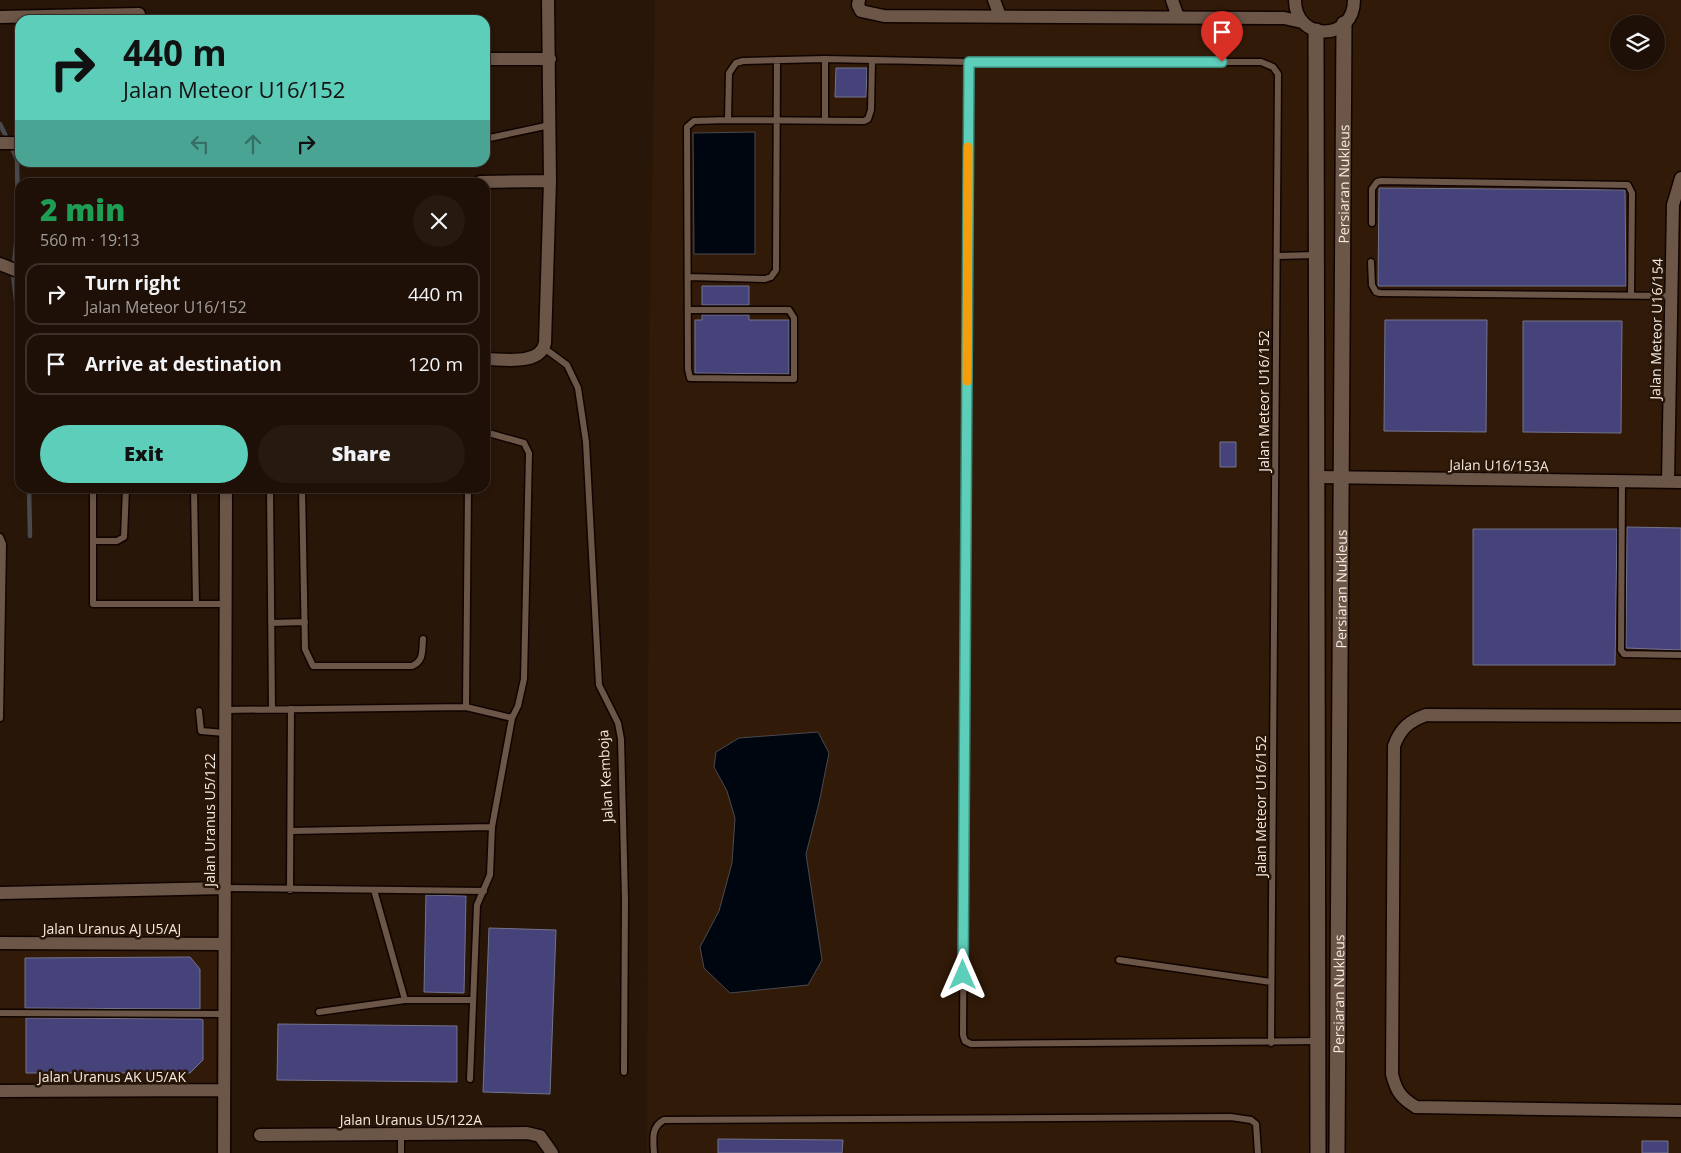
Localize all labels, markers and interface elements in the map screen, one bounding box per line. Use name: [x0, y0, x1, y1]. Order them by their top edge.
pin: [1201, 11, 1243, 62]
map controls: [1610, 15, 1665, 70]
button: layers: [1610, 15, 1665, 70]
icon: arrive: [1208, 18, 1236, 46]
text: 440 m: [123, 29, 227, 76]
icon: right: [40, 35, 105, 100]
text: Jalan Meteor U16/152: [123, 74, 345, 104]
street label: Persiaran Nukleus: [1333, 124, 1353, 244]
icon: left: [186, 130, 214, 158]
icon: ahead: [239, 130, 267, 158]
icon: right: [292, 130, 320, 158]
text: 2 min: [40, 189, 125, 230]
button: close: [413, 195, 465, 247]
text: 560 m · 19:13: [40, 229, 140, 251]
street label: Jalan Meteor U16/154: [1645, 258, 1667, 402]
text: Turn right: [85, 270, 180, 296]
icon: right: [42, 280, 70, 308]
text: 440 m: [408, 281, 463, 307]
text: Jalan Meteor U16/152: [85, 296, 247, 318]
street label: Jalan Meteor U16/152: [1254, 330, 1273, 474]
icon: arrive: [42, 350, 70, 378]
text: Arrive at destination: [85, 351, 282, 377]
text: 120 m: [408, 351, 463, 377]
button: Exit: [40, 425, 248, 483]
button: Share: [258, 425, 465, 483]
street label: Jalan U16/153A: [1447, 455, 1549, 475]
street label: Persiaran Nukleus: [1331, 529, 1350, 649]
street label: Jalan Kemboja: [593, 729, 617, 825]
street label: Jalan Meteor U16/152: [1251, 735, 1270, 879]
street label: Jalan Uranus U5/122: [200, 753, 219, 889]
street label: Jalan Uranus AJ U5/AJ: [41, 919, 181, 938]
street label: Persiaran Nukleus: [1328, 934, 1348, 1054]
position arrow: [936, 948, 988, 1000]
street label: Jalan Uranus AK U5/AK: [36, 1067, 186, 1086]
street label: Jalan Uranus U5/122A: [338, 1110, 482, 1129]

